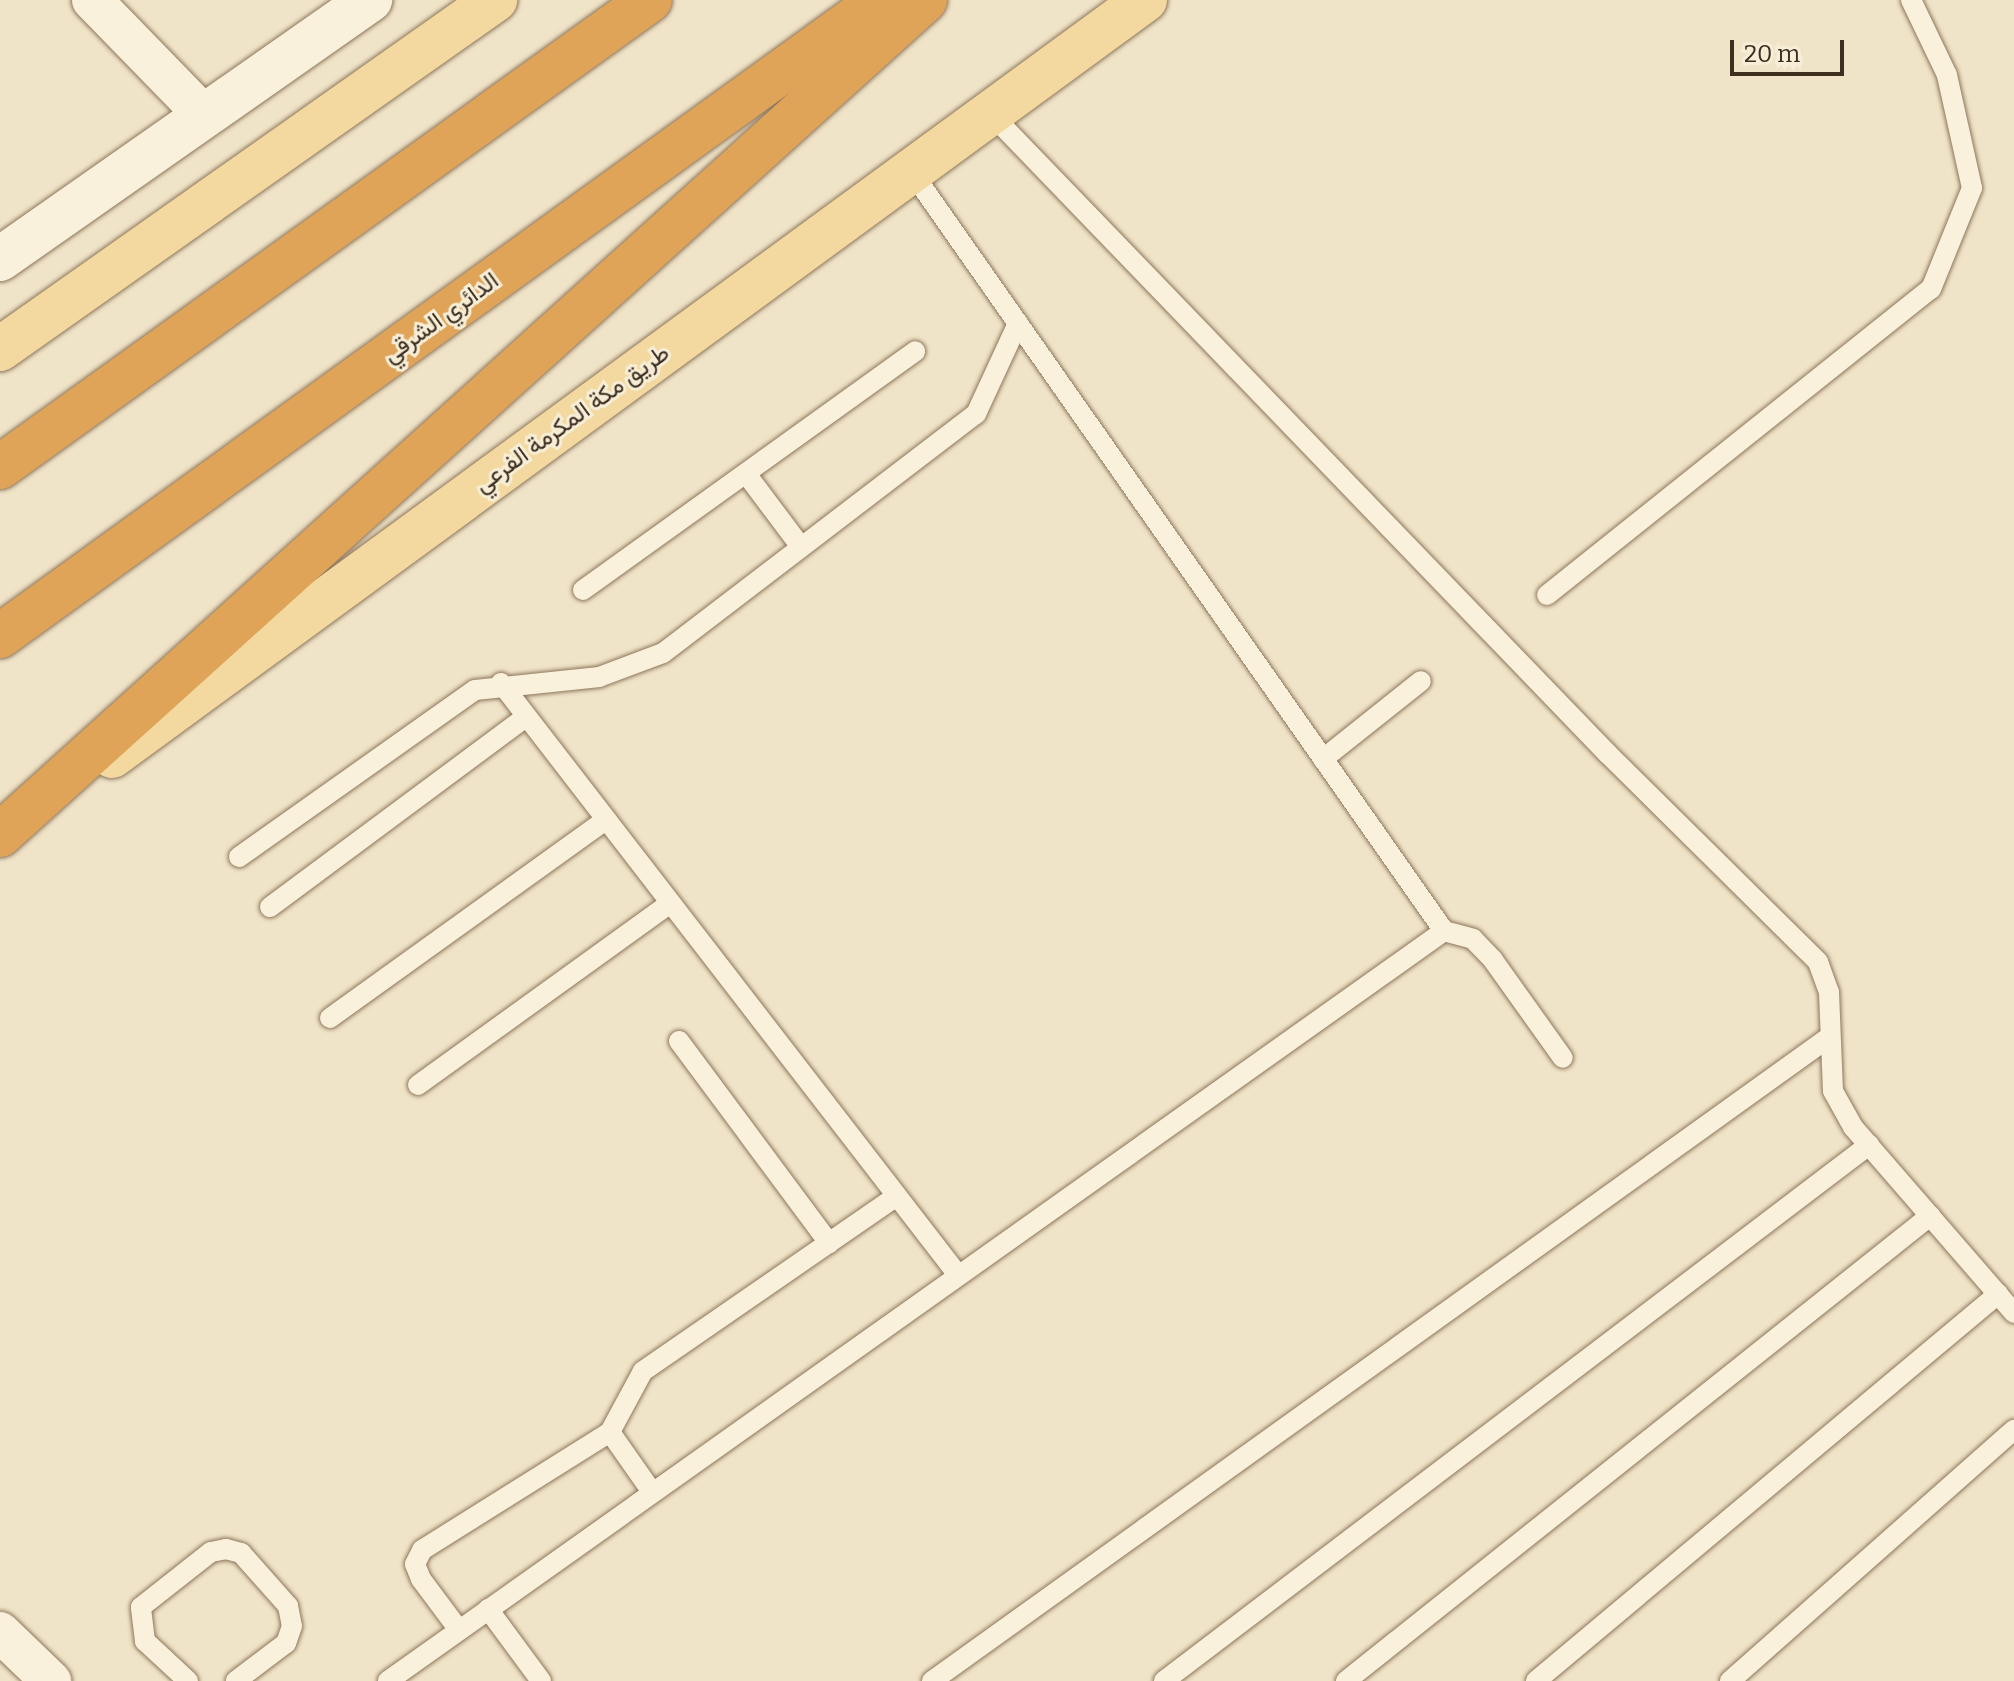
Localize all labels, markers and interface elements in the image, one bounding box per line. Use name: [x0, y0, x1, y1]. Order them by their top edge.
scale bar: [1734, 24, 1848, 74]
text: 20 m: [1744, 40, 1800, 68]
street label: الدائري الشرقي: [377, 266, 505, 370]
street label: طريق مكة المكرمة الفرعي: [469, 339, 675, 499]

